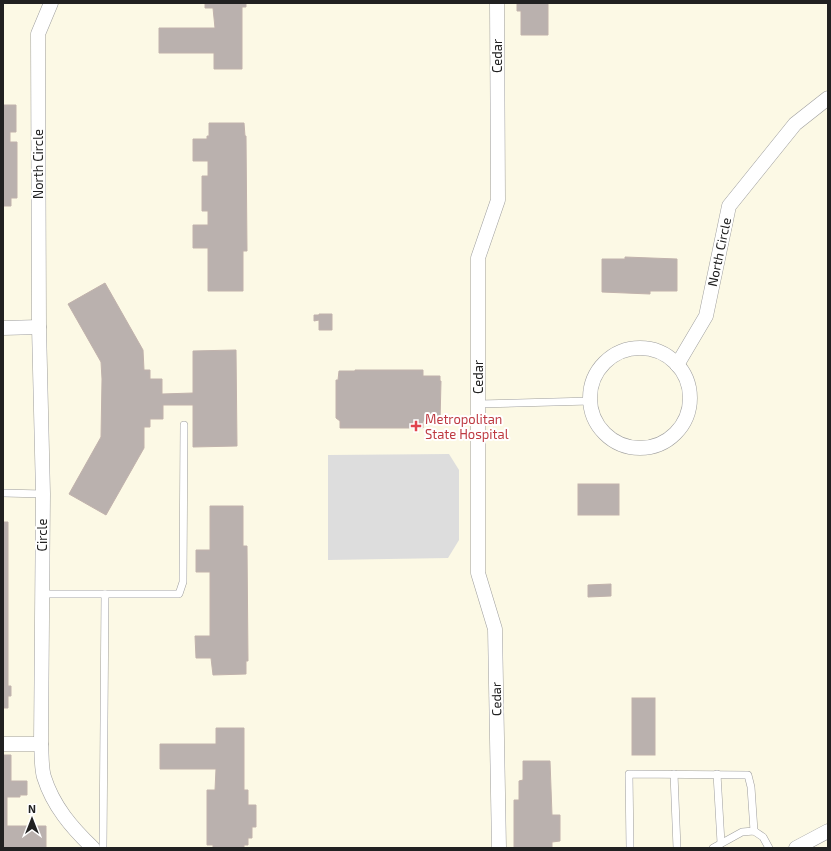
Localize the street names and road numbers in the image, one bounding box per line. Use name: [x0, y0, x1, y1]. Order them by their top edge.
street label: Cedar: [489, 39, 505, 73]
street label: North Circle: [30, 129, 46, 199]
street label: North Circle: [704, 216, 734, 288]
street label: Cedar: [470, 360, 486, 394]
street label: Circle: [34, 519, 50, 551]
street label: Cedar: [488, 682, 504, 716]

